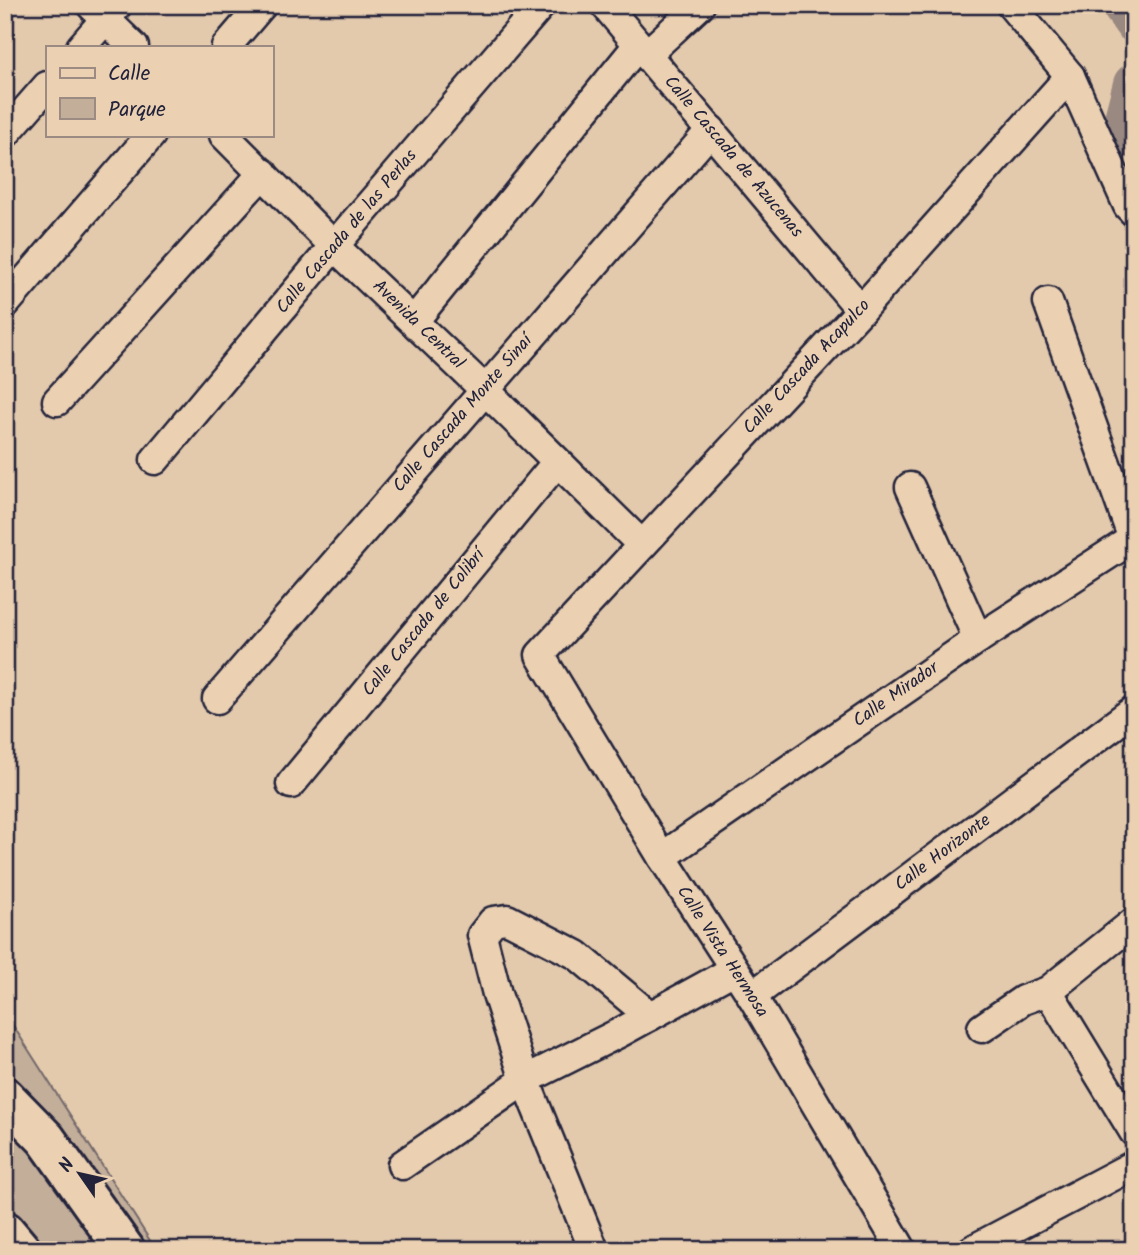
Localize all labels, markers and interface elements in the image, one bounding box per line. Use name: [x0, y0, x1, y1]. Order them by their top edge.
legend: [46, 46, 273, 136]
text: Calle: [108, 58, 151, 91]
street label: Calle Cascada de Azucenas: [656, 69, 810, 245]
text: Parque: [108, 94, 166, 127]
street label: Calle Cascada de las Perlas: [269, 143, 425, 321]
street label: Avenida Central: [365, 273, 471, 377]
street label: Calle Cascada Acapulco: [736, 293, 878, 441]
street label: Calle Cascada Monte Sinaí: [386, 326, 542, 500]
street label: Calle Cascada de Colibrí: [355, 541, 495, 703]
street label: Calle Mirador: [847, 654, 946, 735]
street label: Calle Horizonte: [889, 807, 997, 899]
street label: Calle Vista Hermosa: [668, 880, 776, 1024]
north arrow: [46, 1140, 116, 1210]
text: N: [52, 1152, 83, 1179]

